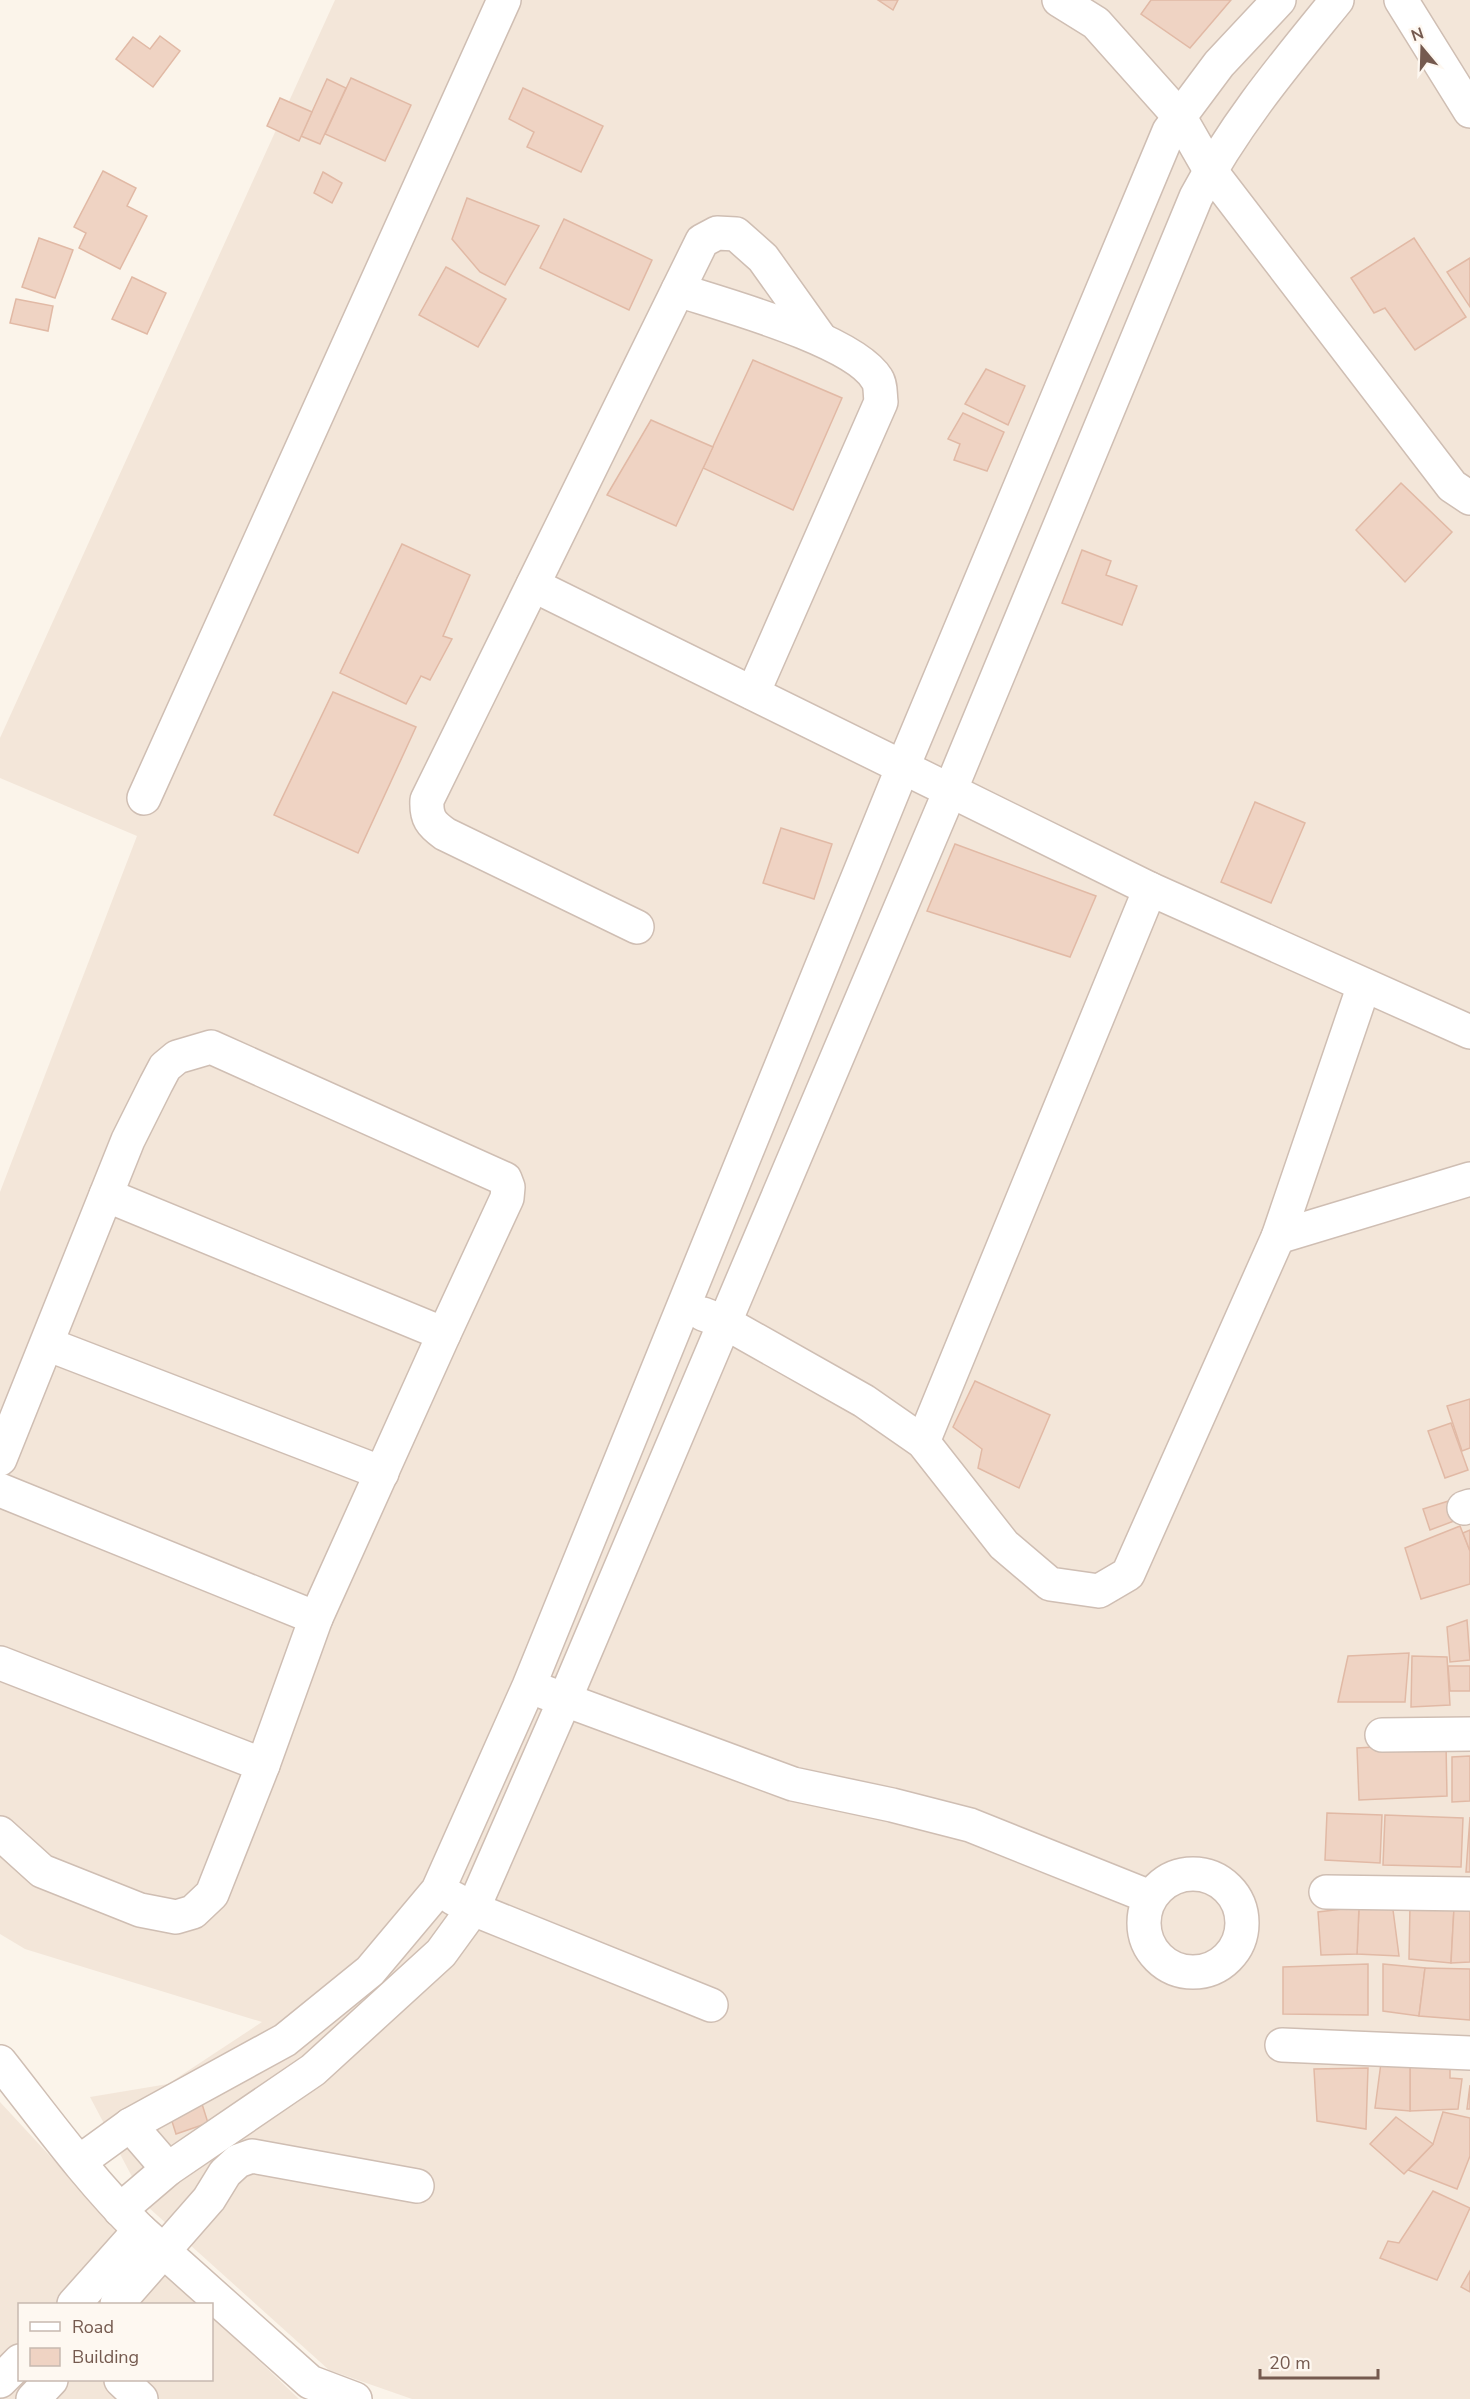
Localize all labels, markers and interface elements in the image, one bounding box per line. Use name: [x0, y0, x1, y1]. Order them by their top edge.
north arrow: [1392, 18, 1452, 78]
text: N: [1408, 22, 1427, 47]
legend: [18, 2303, 213, 2381]
text: Road: [72, 2315, 114, 2339]
scale bar: [1260, 2342, 1378, 2380]
text: Building: [72, 2345, 139, 2369]
text: 20 m: [1269, 2351, 1311, 2375]

